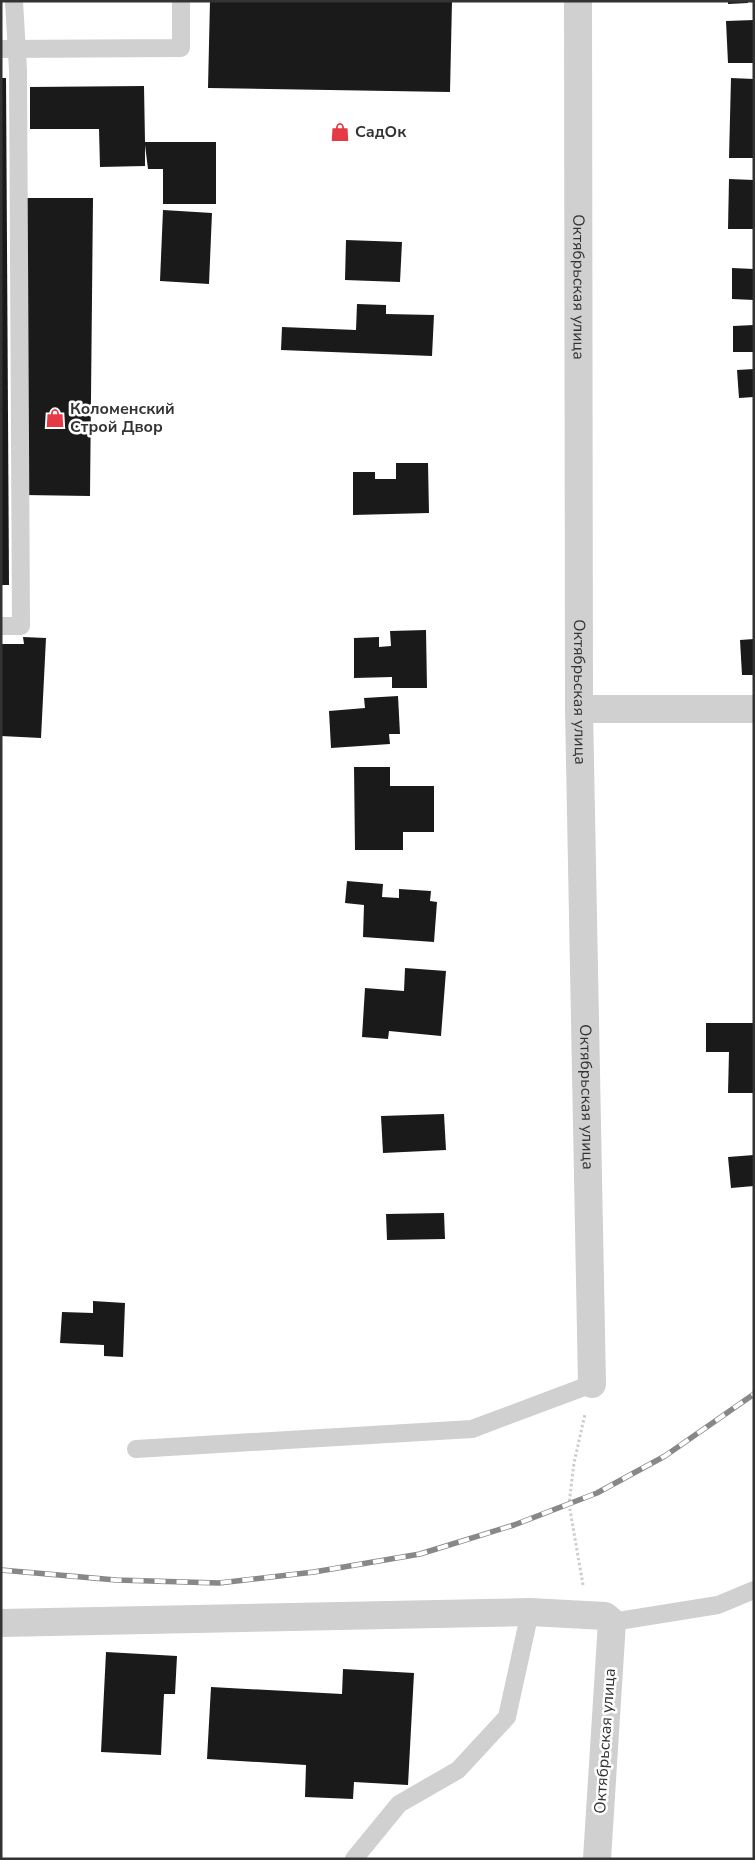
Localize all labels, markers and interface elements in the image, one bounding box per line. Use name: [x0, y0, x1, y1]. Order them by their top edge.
shop icon: СадОк: [329, 121, 351, 143]
place label: СадОк: [355, 121, 407, 143]
street label: Октябрьская улица: [567, 214, 590, 360]
place label: Коломенский Строй Двор: [70, 398, 175, 438]
shop icon: Коломенский Строй Двор: [44, 407, 66, 429]
street label: Октябрьская улица: [568, 619, 591, 765]
street label: Октябрьская улица: [574, 1024, 599, 1170]
street label: Октябрьская улица: [589, 1668, 621, 1814]

